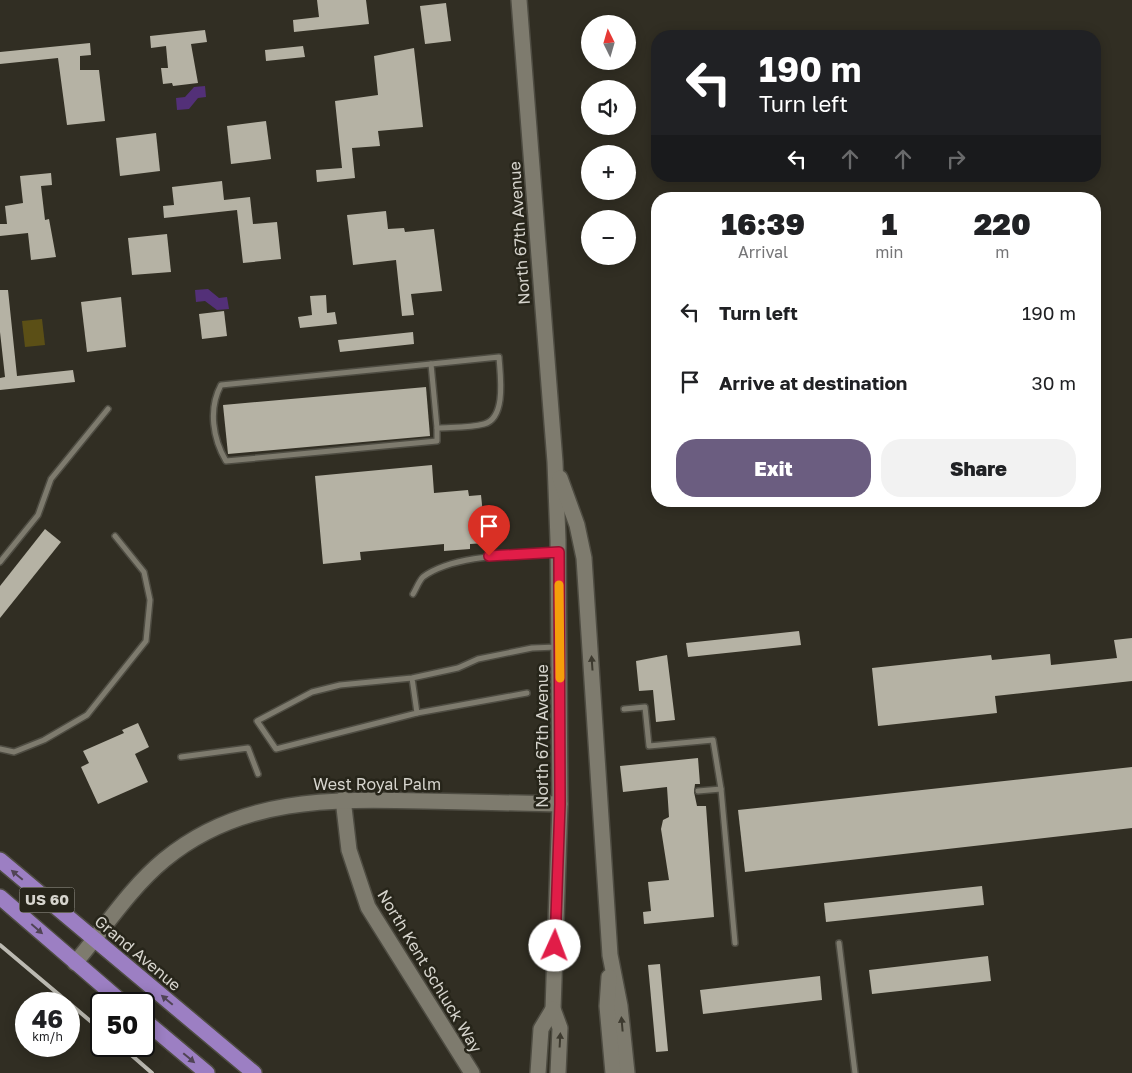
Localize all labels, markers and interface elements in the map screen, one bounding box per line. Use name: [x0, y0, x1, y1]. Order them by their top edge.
north arrow: [581, 15, 636, 70]
map controls: [581, 15, 636, 265]
text: 190 m: [759, 48, 861, 90]
icon: left: [676, 50, 741, 115]
button: sound: [581, 80, 636, 135]
text: Turn left: [759, 90, 848, 117]
button: +: [581, 145, 636, 200]
icon: left: [783, 145, 811, 173]
icon: ahead: [836, 145, 864, 173]
icon: ahead: [889, 145, 917, 173]
icon: right: [942, 145, 970, 173]
street label: North 67th Avenue: [504, 161, 534, 305]
text: 16:39: [721, 206, 805, 242]
text: 1: [881, 206, 897, 242]
text: 220: [974, 206, 1031, 242]
button: −: [581, 210, 636, 265]
text: Arrival: [738, 242, 788, 262]
text: min: [875, 242, 903, 262]
text: m: [995, 242, 1009, 262]
icon: left: [676, 298, 704, 326]
text: Turn left: [719, 301, 798, 324]
text: 190 m: [1022, 301, 1076, 324]
icon: arrive: [676, 368, 704, 396]
text: Arrive at destination: [719, 371, 907, 394]
text: 30 m: [1032, 371, 1076, 394]
button: Exit: [676, 439, 871, 497]
button: Share: [881, 439, 1076, 497]
pin: [468, 505, 510, 556]
icon: arrive: [475, 512, 503, 540]
one-way arrow: [588, 655, 596, 671]
street label: North 67th Avenue: [532, 664, 552, 808]
street label: West Royal Palm: [313, 774, 441, 794]
one-way arrow: [11, 869, 24, 880]
street label: North Kent Schluck Way: [373, 886, 487, 1056]
road number: US 60: [20, 888, 74, 912]
street label: Grand Avenue: [91, 911, 185, 995]
position arrow: [528, 919, 580, 971]
one-way arrow: [30, 923, 42, 935]
speed limit sign: 50: [90, 992, 155, 1057]
one-way arrow: [161, 995, 174, 1006]
text: 46: [32, 1003, 63, 1034]
one-way arrow: [618, 1016, 626, 1032]
text: km/h: [32, 1029, 63, 1044]
one-way arrow: [556, 1032, 564, 1048]
one-way arrow: [182, 1052, 194, 1064]

